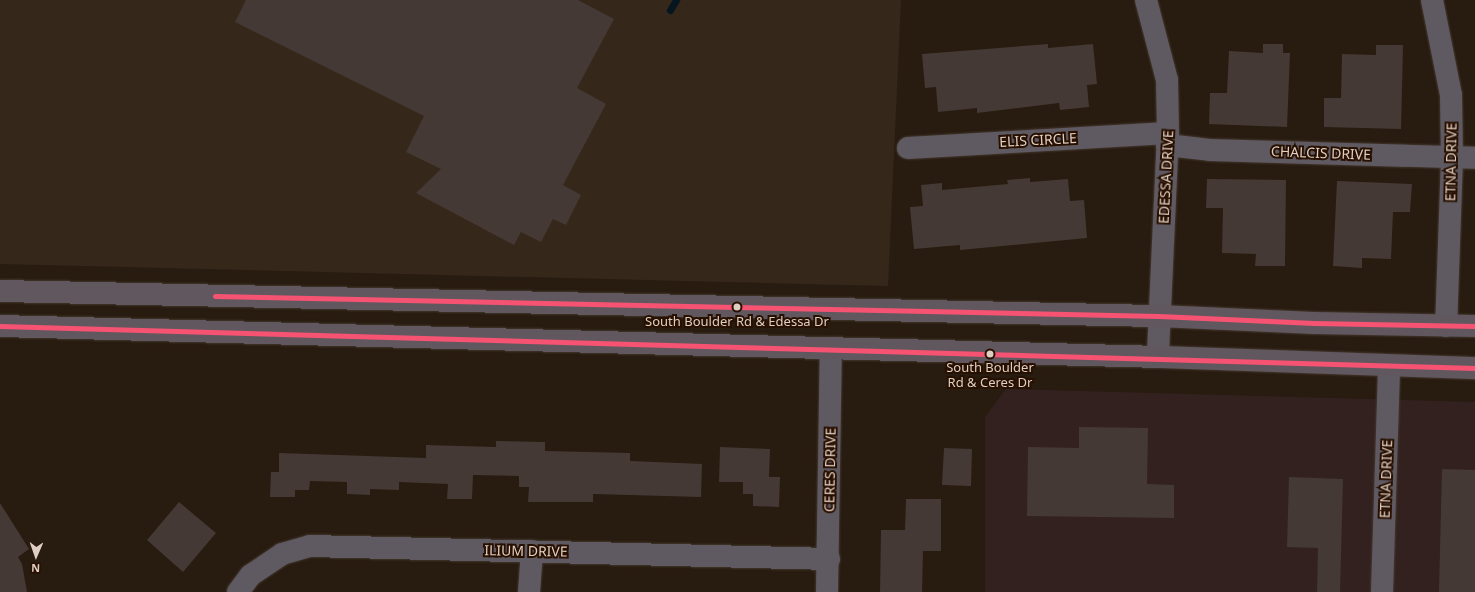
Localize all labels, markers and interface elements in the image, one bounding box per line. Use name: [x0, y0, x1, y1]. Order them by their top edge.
street label: ETNA DRIVE: [1442, 123, 1460, 201]
street label: ELIS CIRCLE: [999, 130, 1077, 150]
street label: EDESSA DRIVE: [1155, 130, 1177, 224]
street label: CHALCIS DRIVE: [1271, 143, 1371, 163]
marker: South Boulder Rd & Edessa Dr: [732, 302, 742, 312]
place label: South Boulder Rd & Edessa Dr: [645, 313, 829, 329]
marker: South Boulder Rd & Ceres Dr: [985, 349, 995, 359]
place label: South Boulder Rd & Ceres Dr: [946, 360, 1034, 391]
street label: CERES DRIVE: [821, 428, 839, 512]
street label: ETNA DRIVE: [1376, 439, 1396, 519]
north arrow: [16, 536, 56, 576]
street label: ILIUM DRIVE: [484, 542, 568, 560]
text: N: [31, 561, 40, 576]

